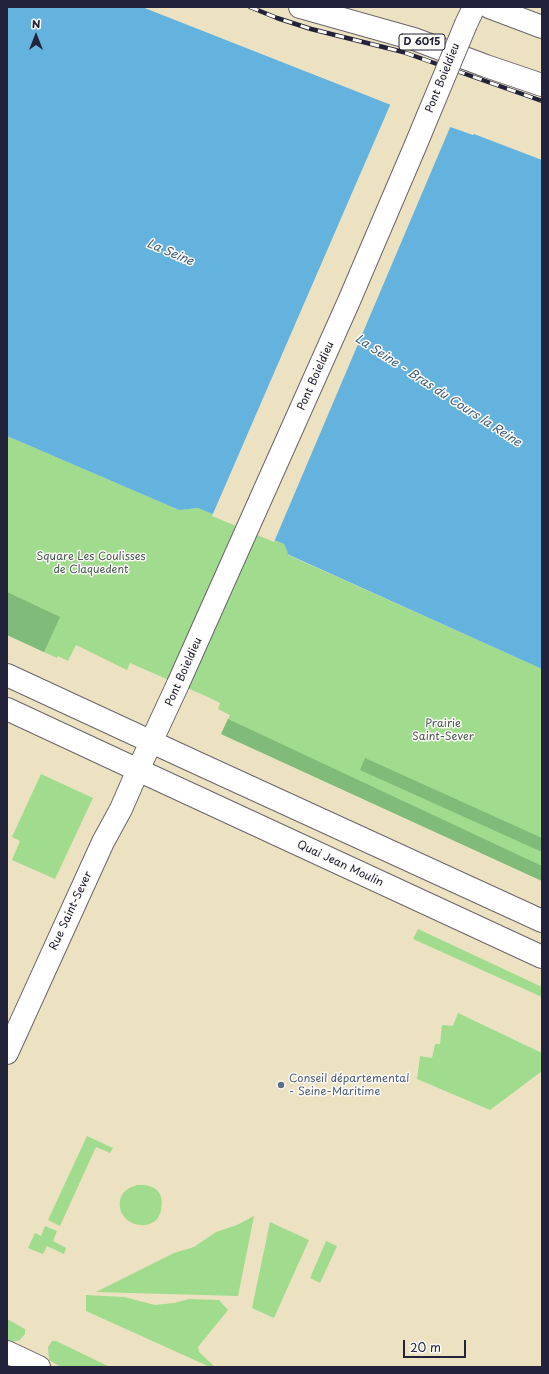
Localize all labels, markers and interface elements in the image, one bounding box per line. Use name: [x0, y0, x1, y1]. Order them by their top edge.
text: N: [32, 15, 40, 32]
north arrow: [16, 16, 56, 56]
road number: D 6015: [399, 34, 445, 50]
street label: Pont Boieldieu: [423, 41, 463, 115]
water label: La Seine: [144, 237, 196, 269]
water label: La Seine - Bras du Cours la Reine: [352, 332, 524, 450]
street label: Pont Boieldieu: [295, 340, 337, 412]
park label: Square Les Coulisses de Claquedent: [36, 550, 146, 576]
street label: Pont Boieldieu: [163, 636, 205, 708]
park label: Prairie Saint-Sever: [412, 717, 474, 743]
street label: Quai Jean Moulin: [295, 838, 385, 890]
street label: Rue Saint-Sever: [47, 869, 95, 953]
place label: Conseil départemental - Seine-Maritime: [289, 1072, 409, 1098]
marker: Conseil départemental - Seine-Maritime: [276, 1080, 286, 1090]
scale bar: [405, 1332, 468, 1358]
text: 20 m: [410, 1338, 441, 1356]

